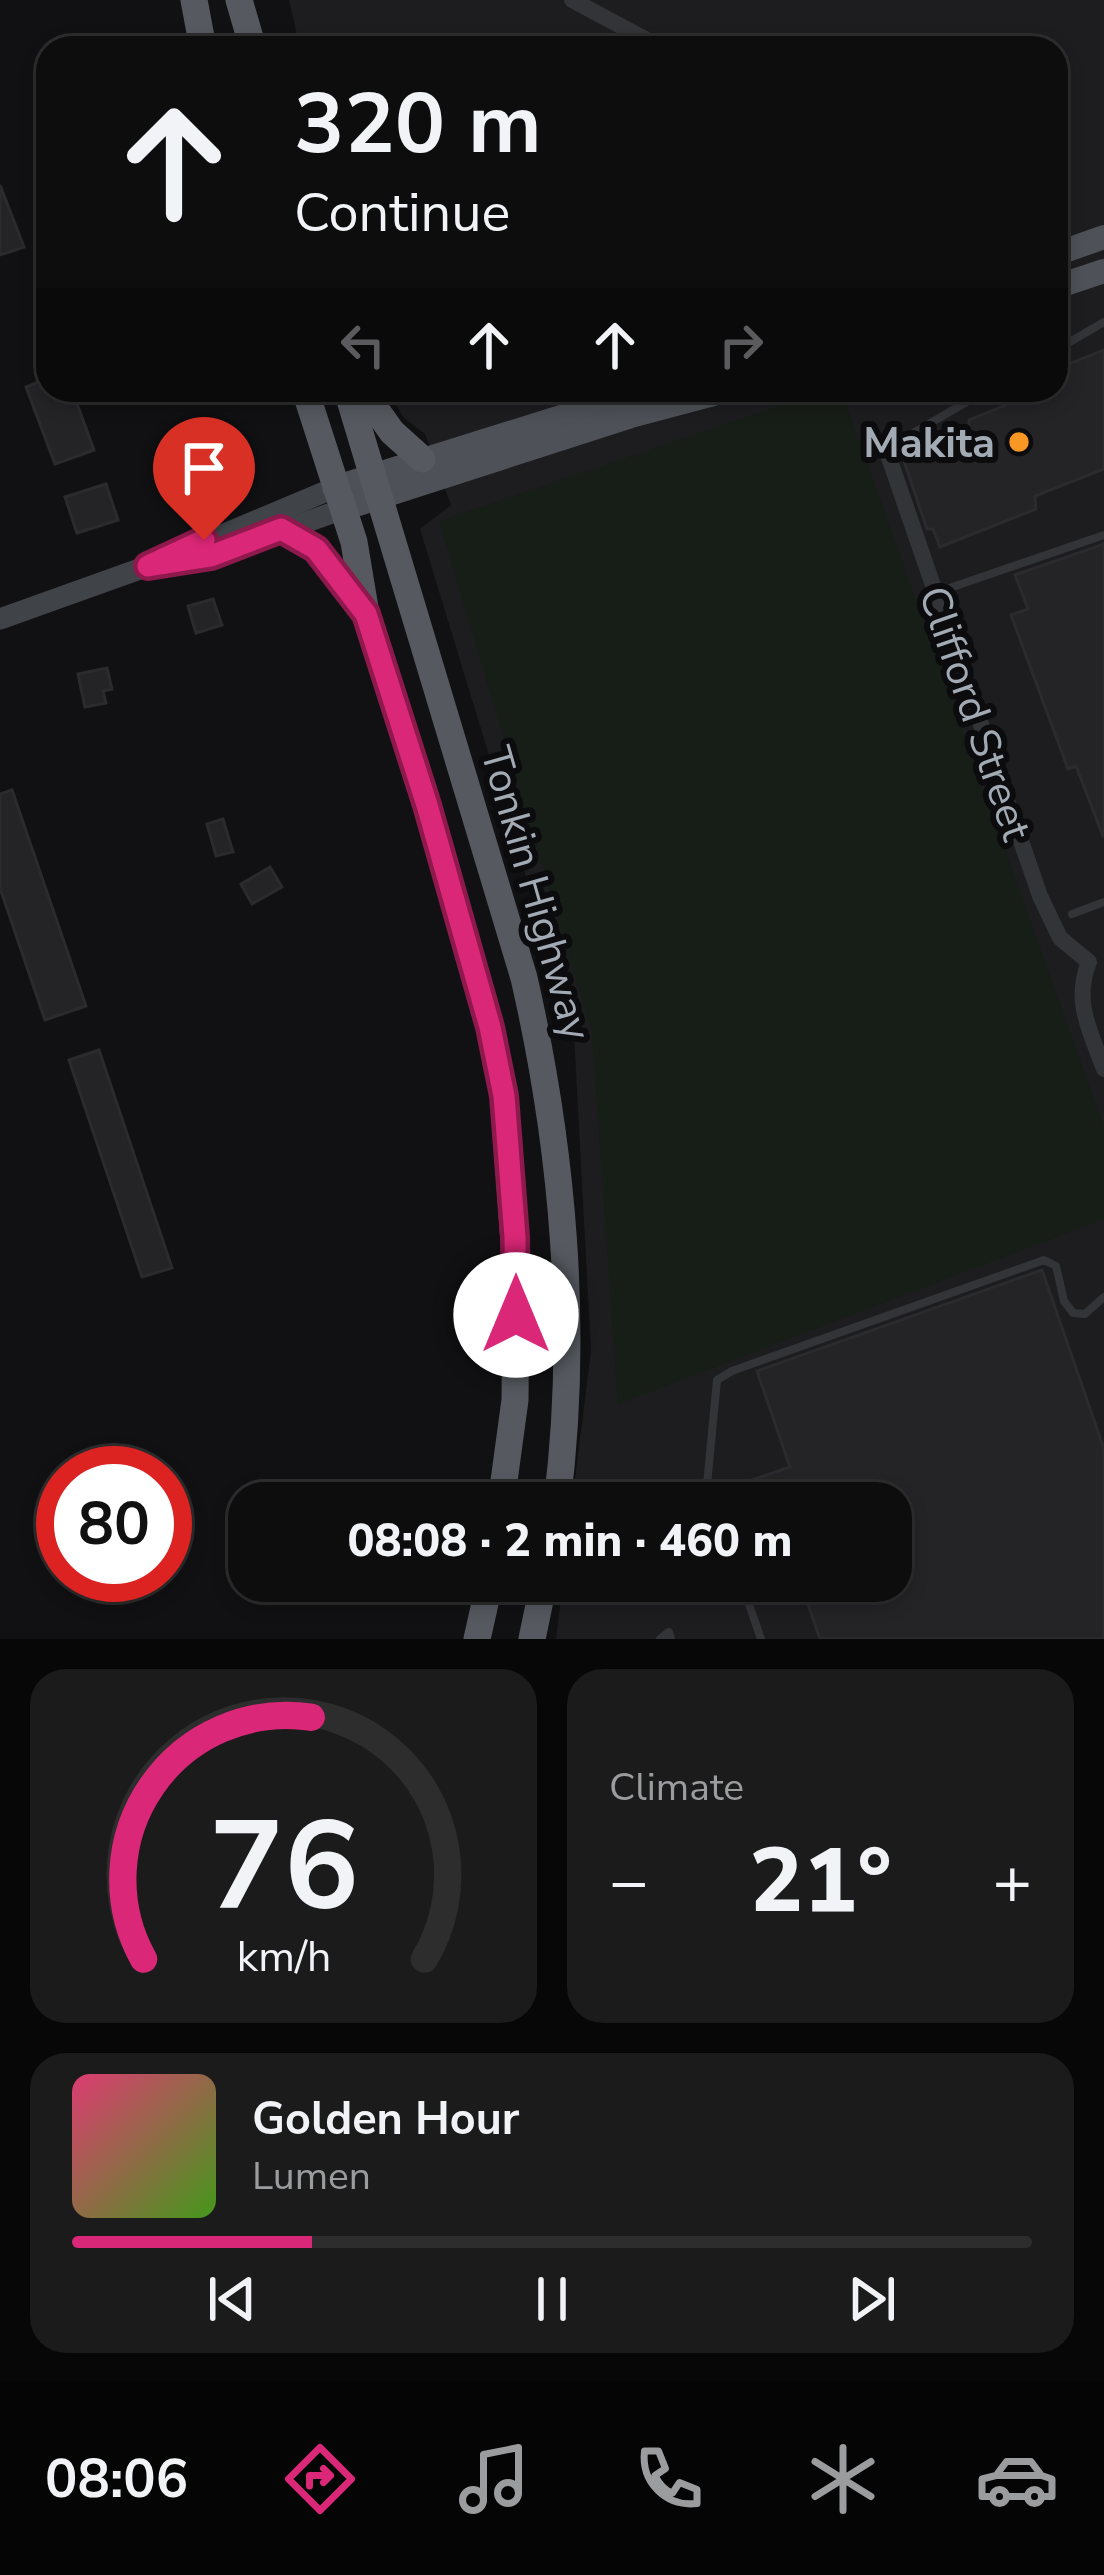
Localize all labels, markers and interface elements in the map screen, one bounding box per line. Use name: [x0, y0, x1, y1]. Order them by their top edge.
text: 320 m: [294, 67, 542, 182]
icon: ahead: [96, 84, 252, 240]
text: Continue: [294, 176, 510, 250]
icon: left: [330, 312, 396, 378]
icon: ahead: [456, 312, 522, 378]
icon: ahead: [582, 312, 648, 378]
icon: right: [708, 312, 774, 378]
place label: Makita: [863, 415, 995, 472]
pin: [153, 417, 255, 540]
marker: Makita: [1006, 429, 1032, 455]
icon: arrive: [171, 435, 237, 501]
street label: Clifford Street: [904, 579, 1045, 848]
street label: Tonkin Highway: [466, 740, 605, 1047]
position arrow: [453, 1252, 579, 1378]
speed limit sign: 80: [36, 1446, 192, 1602]
text: 08:08 · 2 min · 460 m: [347, 1511, 793, 1572]
text: Climate: [609, 1761, 744, 1814]
text: 76: [209, 1782, 358, 1952]
text: 21°: [749, 1820, 892, 1943]
text: −: [609, 1837, 649, 1927]
text: +: [992, 1837, 1032, 1927]
text: km/h: [236, 1928, 331, 1986]
text: Golden Hour: [252, 2089, 519, 2150]
text: Lumen: [252, 2150, 371, 2203]
icon: previous: [199, 2266, 265, 2332]
icon: pause: [519, 2266, 585, 2332]
icon: next: [839, 2266, 905, 2332]
icon: directions: [278, 2437, 362, 2521]
icon: music: [452, 2437, 536, 2521]
icon: phone: [627, 2437, 711, 2521]
icon: climate: [801, 2437, 885, 2521]
icon: car: [975, 2437, 1059, 2521]
text: 08:06: [45, 2442, 188, 2516]

